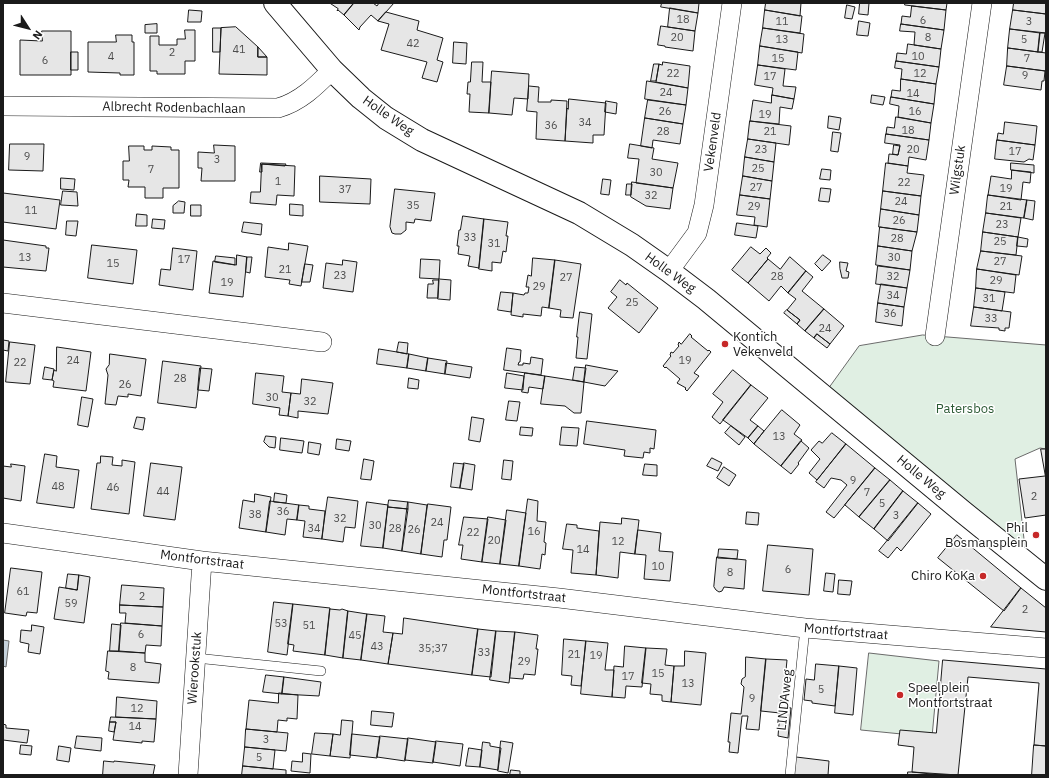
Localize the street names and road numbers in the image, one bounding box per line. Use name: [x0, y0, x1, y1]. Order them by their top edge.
street label: Holle Weg: [359, 93, 417, 139]
street label: Albrecht Rodenbachlaan: [102, 99, 246, 117]
street label: Vekenveld: [701, 111, 725, 173]
street label: Wilgstuk: [947, 144, 969, 196]
street label: Holle Weg: [642, 249, 698, 297]
street label: Holle Weg: [893, 452, 949, 502]
street label: Montfortstraat: [159, 547, 245, 573]
street label: Montfortstraat: [481, 582, 567, 606]
street label: Montfortstraat: [803, 621, 889, 643]
street label: Wierookstuk: [185, 631, 205, 705]
street label: LINDAweg: [774, 669, 796, 731]

